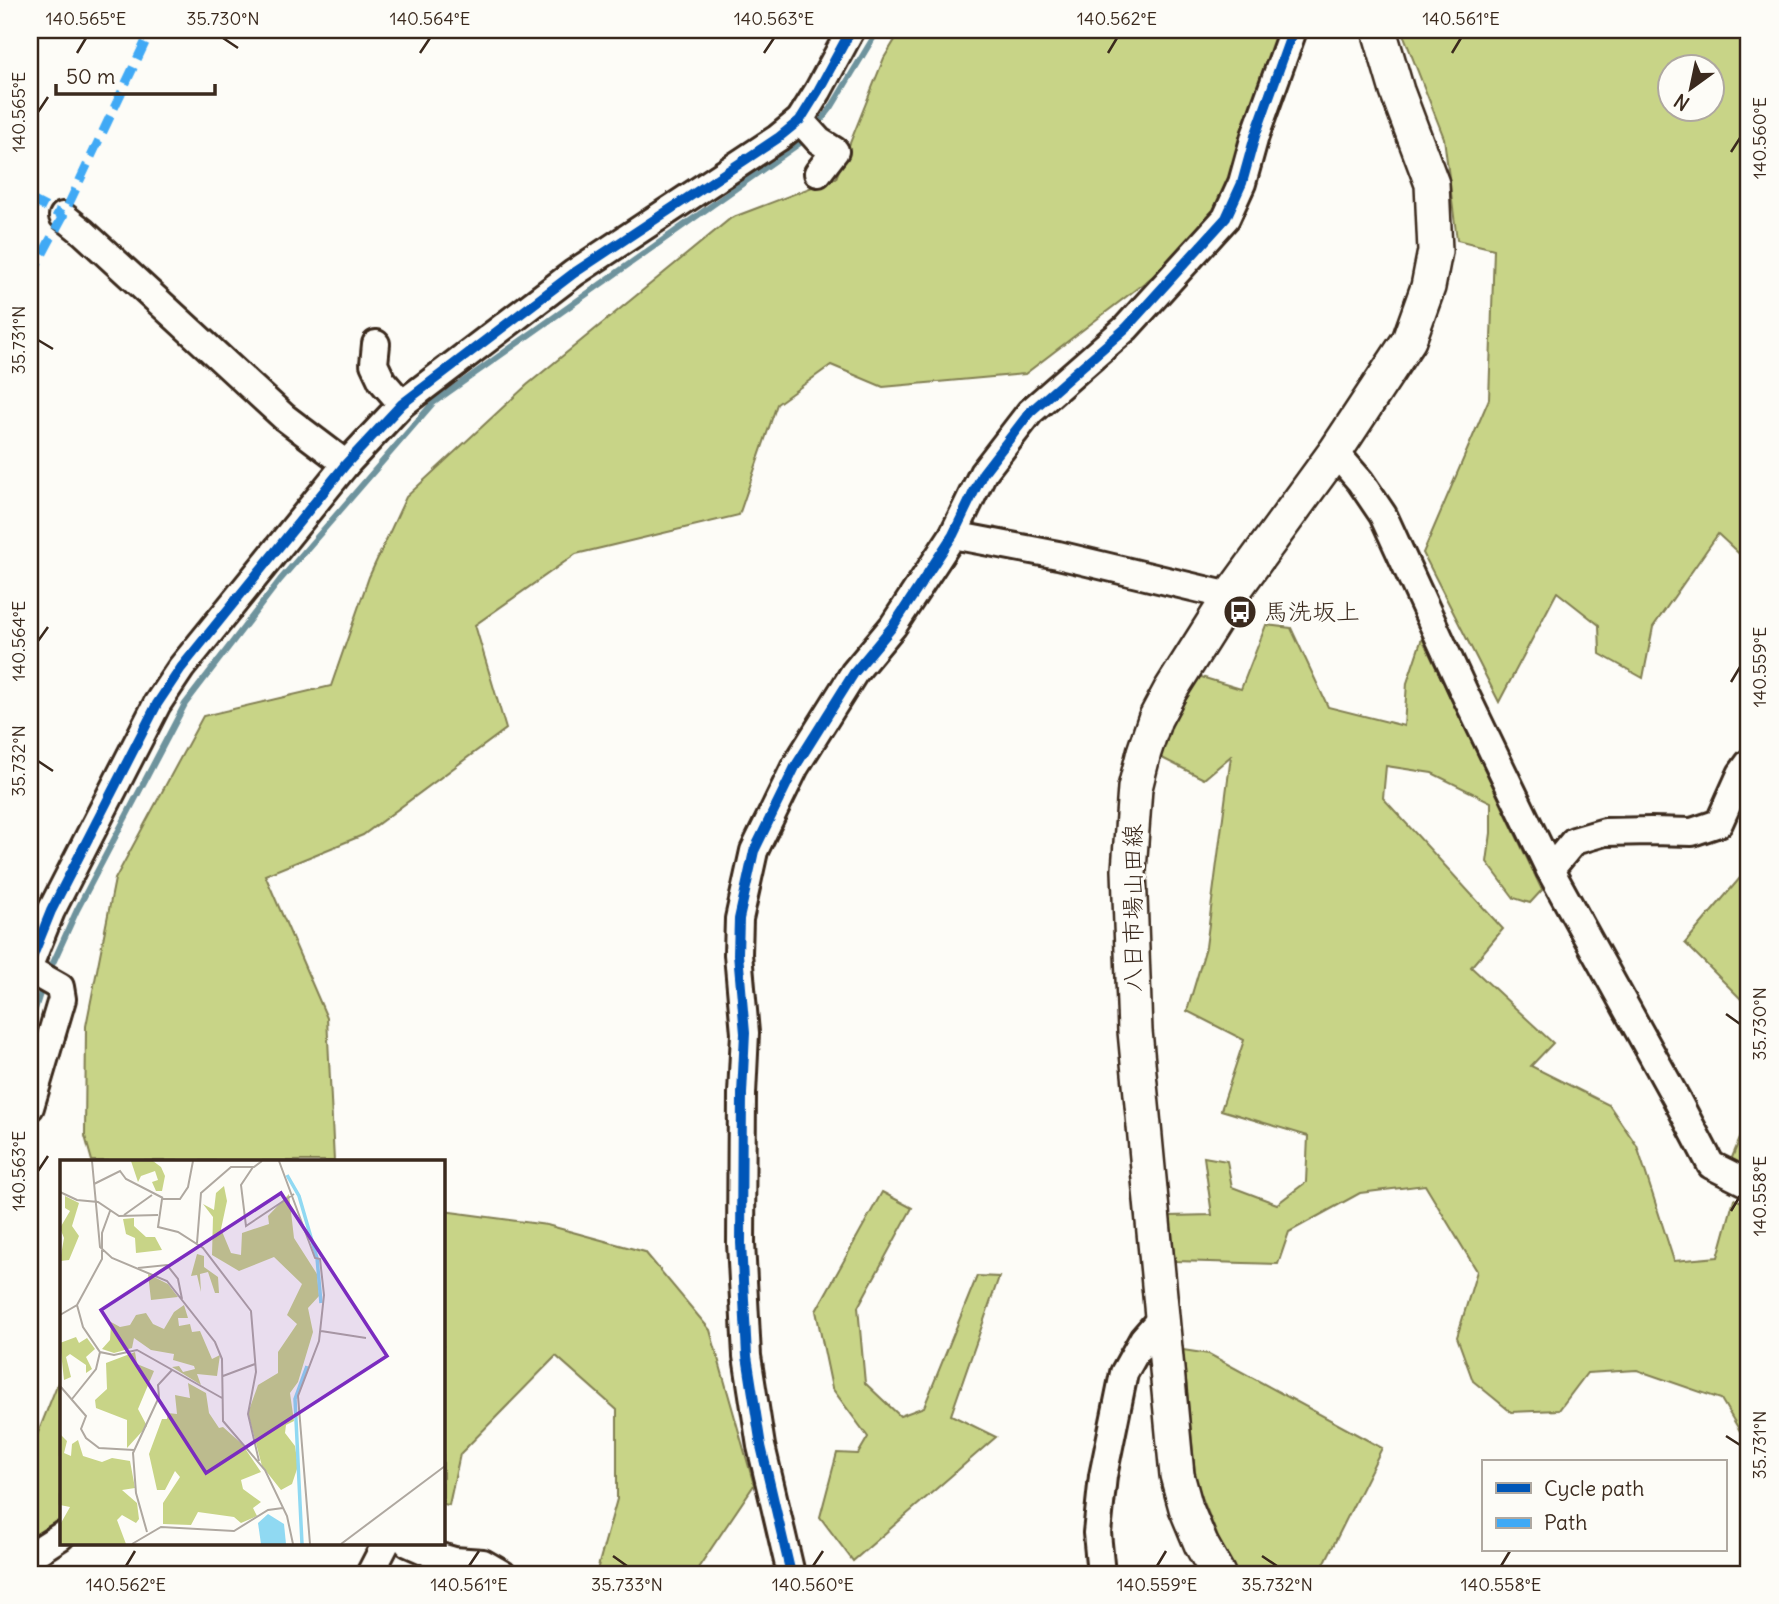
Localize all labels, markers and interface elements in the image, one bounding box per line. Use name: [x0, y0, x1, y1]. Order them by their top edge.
text: 140.565°E: [46, 7, 126, 30]
text: 35.730°N: [186, 7, 260, 30]
text: 140.564°E: [390, 7, 470, 30]
text: 140.563°E: [734, 7, 814, 30]
text: 140.562°E: [1077, 7, 1157, 30]
text: 140.561°E: [1422, 7, 1500, 30]
scale bar: [56, 52, 215, 96]
north arrow: [1656, 52, 1726, 122]
text: 50 m: [66, 63, 115, 90]
text: 140.565°E: [7, 72, 30, 152]
text: N: [1670, 89, 1694, 116]
text: 140.560°E: [1748, 97, 1771, 179]
text: 35.731°N: [7, 306, 30, 374]
bus stop icon: 馬洗坂上: [1221, 593, 1259, 631]
place label: 馬洗坂上: [1264, 596, 1360, 626]
text: 140.564°E: [7, 601, 30, 681]
text: 140.559°E: [1748, 627, 1771, 707]
text: 35.732°N: [7, 725, 30, 797]
street label: 八日市場山田線: [1117, 824, 1147, 992]
text: 35.730°N: [1748, 987, 1771, 1061]
text: 140.563°E: [7, 1131, 30, 1211]
text: 140.558°E: [1748, 1156, 1771, 1236]
inset map: [60, 1160, 444, 1544]
text: 35.731°N: [1748, 1411, 1771, 1479]
legend: [1482, 1460, 1726, 1552]
text: Cycle path: [1544, 1475, 1644, 1502]
text: Path: [1544, 1509, 1587, 1536]
text: 140.562°E: [86, 1573, 166, 1596]
text: 140.561°E: [430, 1573, 508, 1596]
text: 35.733°N: [591, 1573, 663, 1596]
text: 140.560°E: [772, 1573, 854, 1596]
text: 140.559°E: [1117, 1573, 1197, 1596]
text: 35.732°N: [1241, 1573, 1313, 1596]
text: 140.558°E: [1461, 1573, 1541, 1596]

